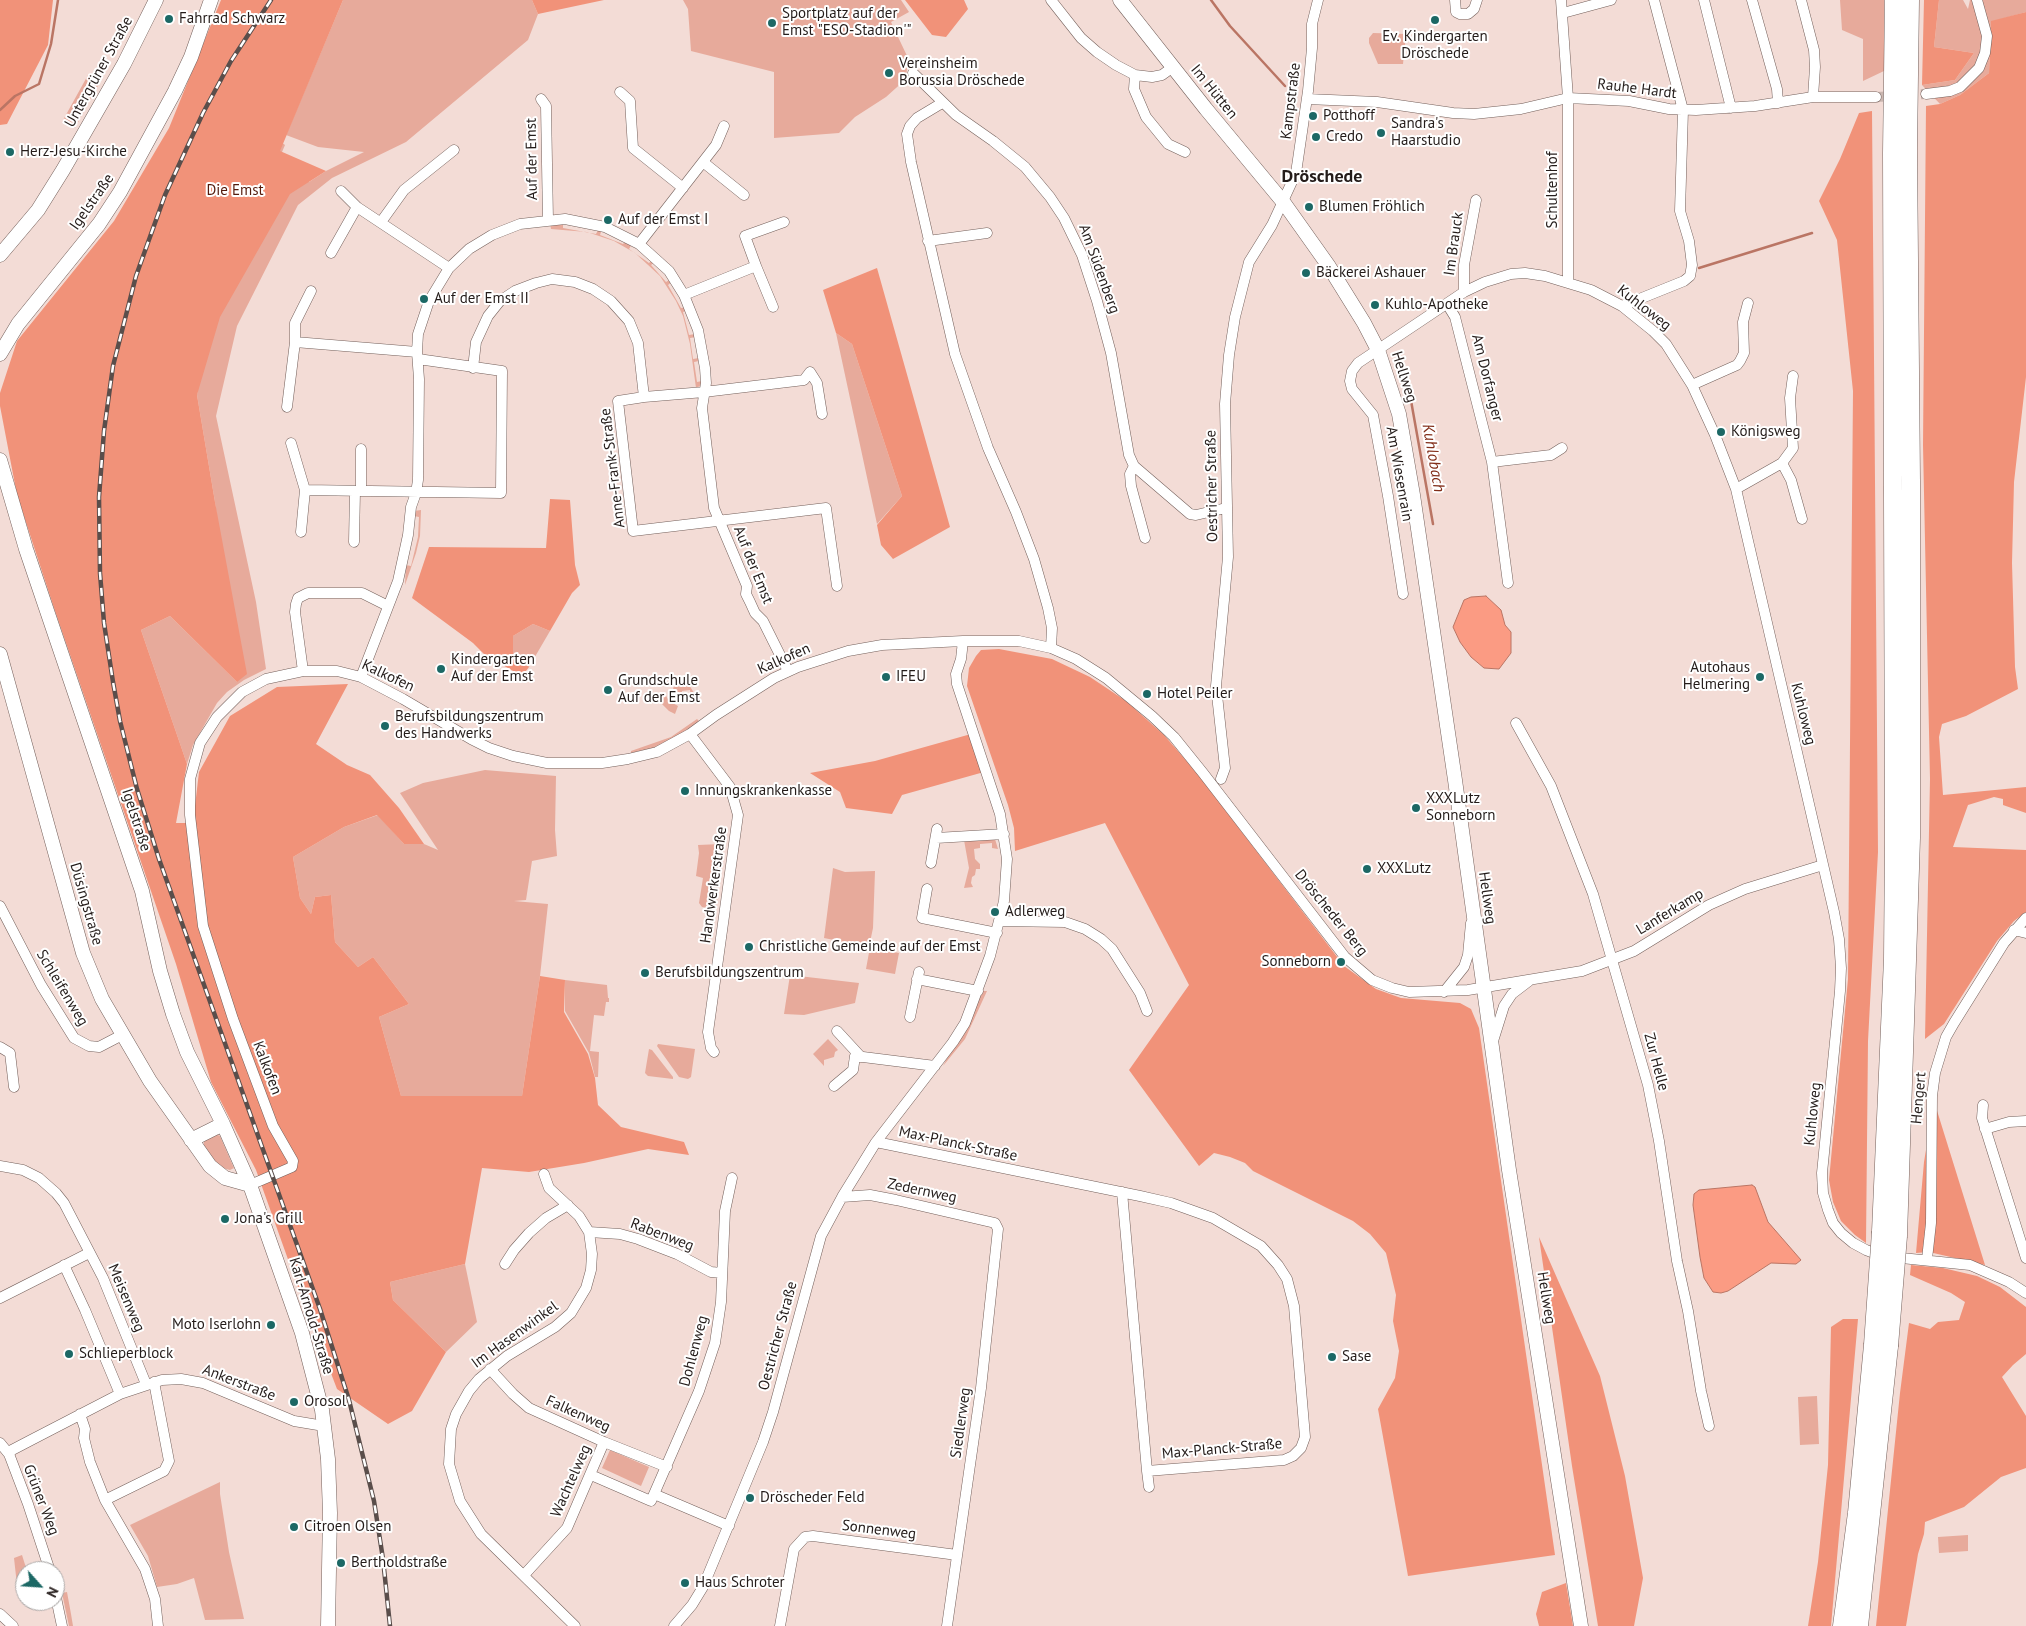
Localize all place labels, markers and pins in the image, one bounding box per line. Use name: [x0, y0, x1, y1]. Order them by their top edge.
place label: Sportplatz auf der Emst "ESO-Stadion'": [782, 5, 911, 40]
place label: Fahrrad Schwarz: [179, 10, 285, 28]
marker: Fahrrad Schwarz: [163, 13, 175, 25]
marker: Ev. Kindergarten Dröschede: [1429, 14, 1441, 26]
marker: Sportplatz auf der Emst "ESO-Stadion'": [766, 17, 778, 29]
place label: Ev. Kindergarten Dröschede: [1382, 28, 1488, 63]
place label: Vereinsheim Borussia Dröschede: [899, 55, 1025, 90]
marker: Vereinsheim Borussia Dröschede: [883, 67, 895, 79]
place label: Potthoff: [1323, 107, 1375, 125]
marker: Potthoff: [1307, 110, 1319, 122]
place label: Sandra's Haarstudio: [1391, 115, 1461, 150]
marker: Sandra's Haarstudio: [1375, 127, 1387, 139]
place label: Credo: [1326, 128, 1363, 146]
marker: Credo: [1310, 131, 1322, 143]
place label: Herz-Jesu-Kirche: [20, 143, 127, 161]
marker: Herz-Jesu-Kirche: [4, 146, 16, 158]
place label: Blumen Fröhlich: [1319, 198, 1425, 216]
marker: Blumen Fröhlich: [1303, 201, 1315, 213]
place label: Auf der Emst I: [618, 211, 708, 229]
marker: Auf der Emst I: [602, 214, 614, 226]
place label: Bäckerei Ashauer: [1316, 264, 1426, 282]
marker: Bäckerei Ashauer: [1300, 267, 1312, 279]
place label: Auf der Emst II: [434, 290, 529, 308]
marker: Auf der Emst II: [418, 293, 430, 305]
place label: Kuhlo-Apotheke: [1385, 296, 1488, 314]
marker: Kuhlo-Apotheke: [1369, 299, 1381, 311]
place label: Königsweg: [1731, 423, 1800, 441]
marker: Königsweg: [1715, 426, 1727, 438]
place label: Kindergarten Auf der Emst: [451, 651, 535, 686]
place label: Autohaus Helmering: [1683, 659, 1750, 694]
marker: Kindergarten Auf der Emst: [435, 663, 447, 675]
place label: IFEU: [896, 668, 926, 686]
marker: IFEU: [880, 671, 892, 683]
marker: Autohaus Helmering: [1754, 671, 1766, 683]
place label: Grundschule Auf der Emst: [618, 672, 700, 707]
marker: Grundschule Auf der Emst: [602, 684, 614, 696]
place label: Hotel Peiler: [1157, 685, 1233, 703]
marker: Hotel Peiler: [1141, 688, 1153, 700]
place label: Berufsbildungszentrum des Handwerks: [395, 708, 544, 743]
marker: Berufsbildungszentrum des Handwerks: [379, 720, 391, 732]
place label: Innungskrankenkasse: [695, 782, 832, 800]
marker: Innungskrankenkasse: [679, 785, 691, 797]
place label: XXXLutz Sonneborn: [1426, 790, 1495, 825]
marker: XXXLutz Sonneborn: [1410, 802, 1422, 814]
place label: XXXLutz: [1377, 860, 1431, 878]
marker: XXXLutz: [1361, 863, 1373, 875]
place label: Adlerweg: [1005, 903, 1065, 921]
marker: Adlerweg: [989, 906, 1001, 918]
place label: Christliche Gemeinde auf der Emst: [759, 938, 981, 956]
marker: Christliche Gemeinde auf der Emst: [743, 941, 755, 953]
place label: Sonneborn: [1262, 953, 1331, 971]
marker: Sonneborn: [1335, 956, 1347, 968]
place label: Berufsbildungszentrum: [655, 964, 804, 982]
marker: Berufsbildungszentrum: [639, 967, 651, 979]
place label: Jona's Grill: [235, 1210, 303, 1228]
marker: Jona's Grill: [219, 1213, 231, 1225]
place label: Moto Iserlohn: [172, 1316, 261, 1334]
marker: Moto Iserlohn: [265, 1319, 277, 1331]
place label: Schlieperblock: [79, 1345, 173, 1363]
marker: Schlieperblock: [63, 1348, 75, 1360]
place label: Sase: [1342, 1348, 1371, 1366]
marker: Sase: [1326, 1351, 1338, 1363]
place label: Orosol: [304, 1393, 346, 1411]
marker: Orosol: [288, 1396, 300, 1408]
place label: Dröscheder Feld: [760, 1489, 864, 1507]
marker: Dröscheder Feld: [744, 1492, 756, 1504]
place label: Citroen Olsen: [304, 1518, 391, 1536]
marker: Citroen Olsen: [288, 1521, 300, 1533]
place label: Bertholdstraße: [351, 1554, 447, 1572]
marker: Bertholdstraße: [335, 1557, 347, 1569]
place label: Haus Schroter: [695, 1574, 785, 1592]
marker: Haus Schroter: [679, 1577, 691, 1589]

